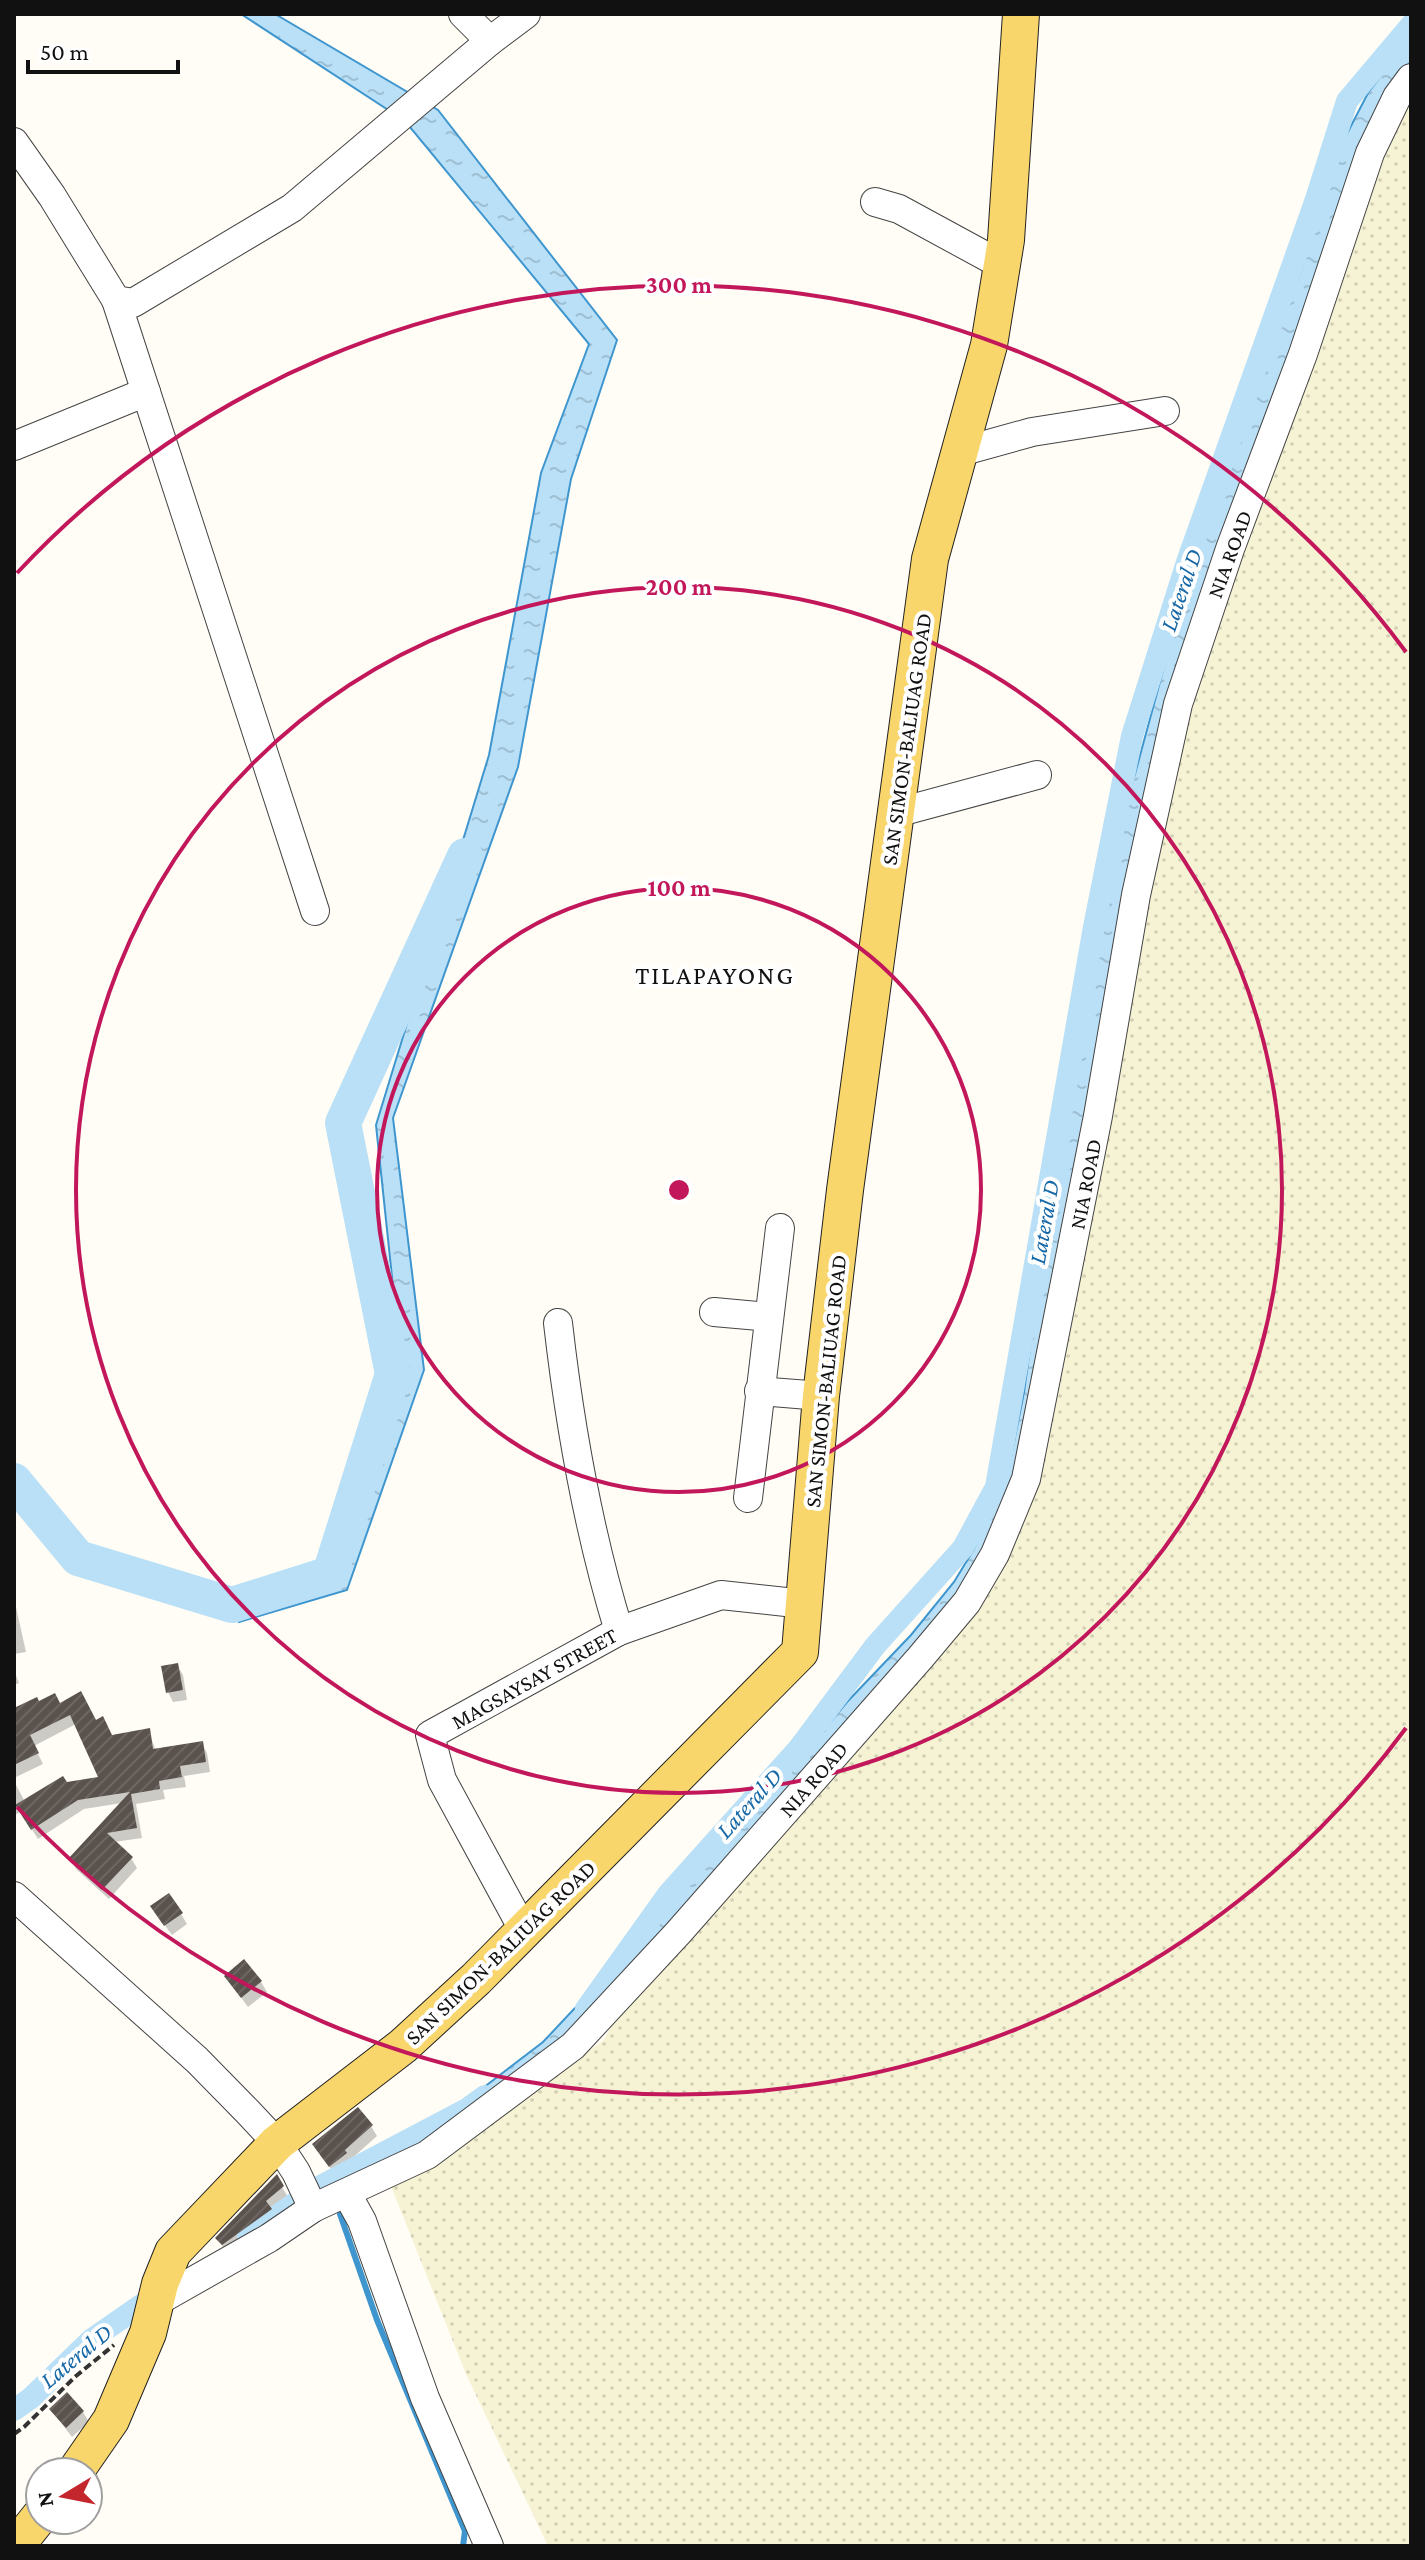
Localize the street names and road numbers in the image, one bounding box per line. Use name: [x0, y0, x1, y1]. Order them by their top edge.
street label: NIA ROAD: [1202, 507, 1257, 601]
street label: SAN SIMON-BALIUAG ROAD: [876, 612, 937, 867]
street label: NIA ROAD: [1064, 1137, 1106, 1231]
street label: SAN SIMON-BALIUAG ROAD: [800, 1253, 851, 1509]
street label: MAGSAYSAY STREET: [447, 1622, 622, 1734]
street label: NIA ROAD: [774, 1737, 853, 1822]
street label: SAN SIMON-BALIUAG ROAD: [400, 1855, 600, 2050]

